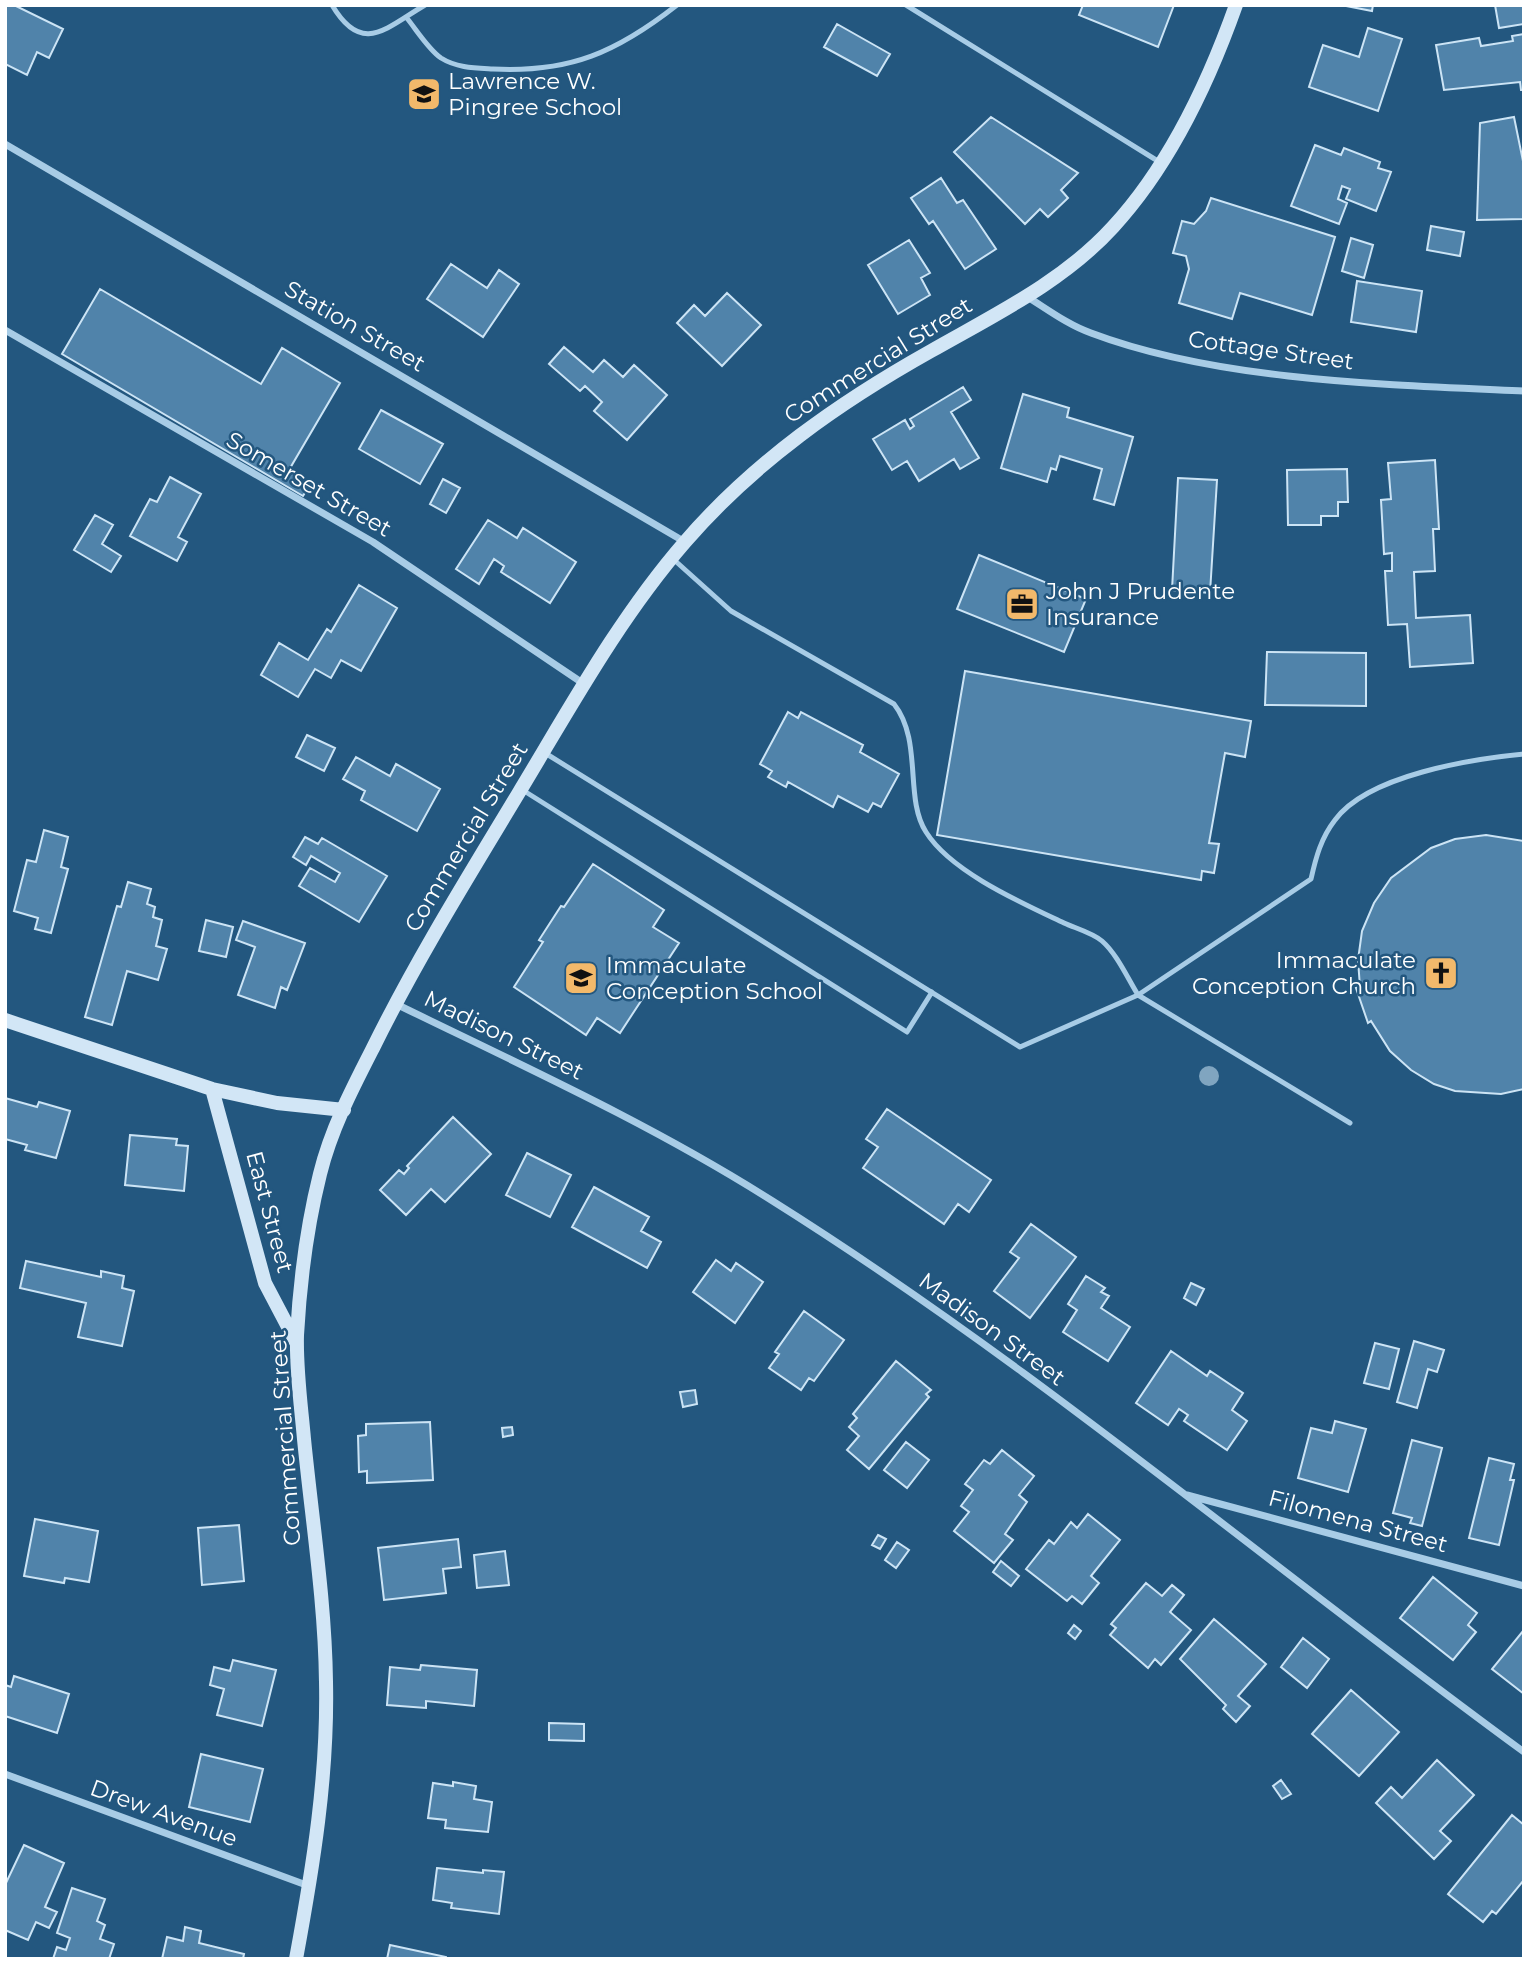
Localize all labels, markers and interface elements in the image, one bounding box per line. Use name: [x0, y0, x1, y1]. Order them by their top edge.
place label: Lawrence W. Pingree School: [448, 67, 622, 121]
school or university icon: Lawrence W. Pingree School: [405, 75, 443, 113]
street label: Station Street: [280, 274, 430, 378]
street label: Commercial Street: [779, 291, 977, 429]
street label: Cottage Street: [1186, 325, 1356, 375]
street label: Somerset Street: [221, 425, 397, 543]
place label: John J Prudente Insurance: [1045, 577, 1235, 631]
office icon: John J Prudente Insurance: [1003, 585, 1041, 623]
street label: Commercial Street: [398, 737, 534, 937]
place label: Immaculate Conception Church: [1192, 946, 1416, 1000]
place label: Immaculate Conception School: [606, 951, 823, 1005]
church icon: Immaculate Conception Church: [1422, 954, 1460, 992]
school or university icon: Immaculate Conception School: [562, 959, 600, 997]
street label: Madison Street: [420, 984, 588, 1086]
street label: East Street: [240, 1148, 300, 1276]
street label: Madison Street: [913, 1267, 1071, 1391]
street label: Commercial Street: [263, 1329, 307, 1547]
street label: Filomena Street: [1265, 1484, 1451, 1558]
street label: Drew Avenue: [87, 1773, 241, 1853]

